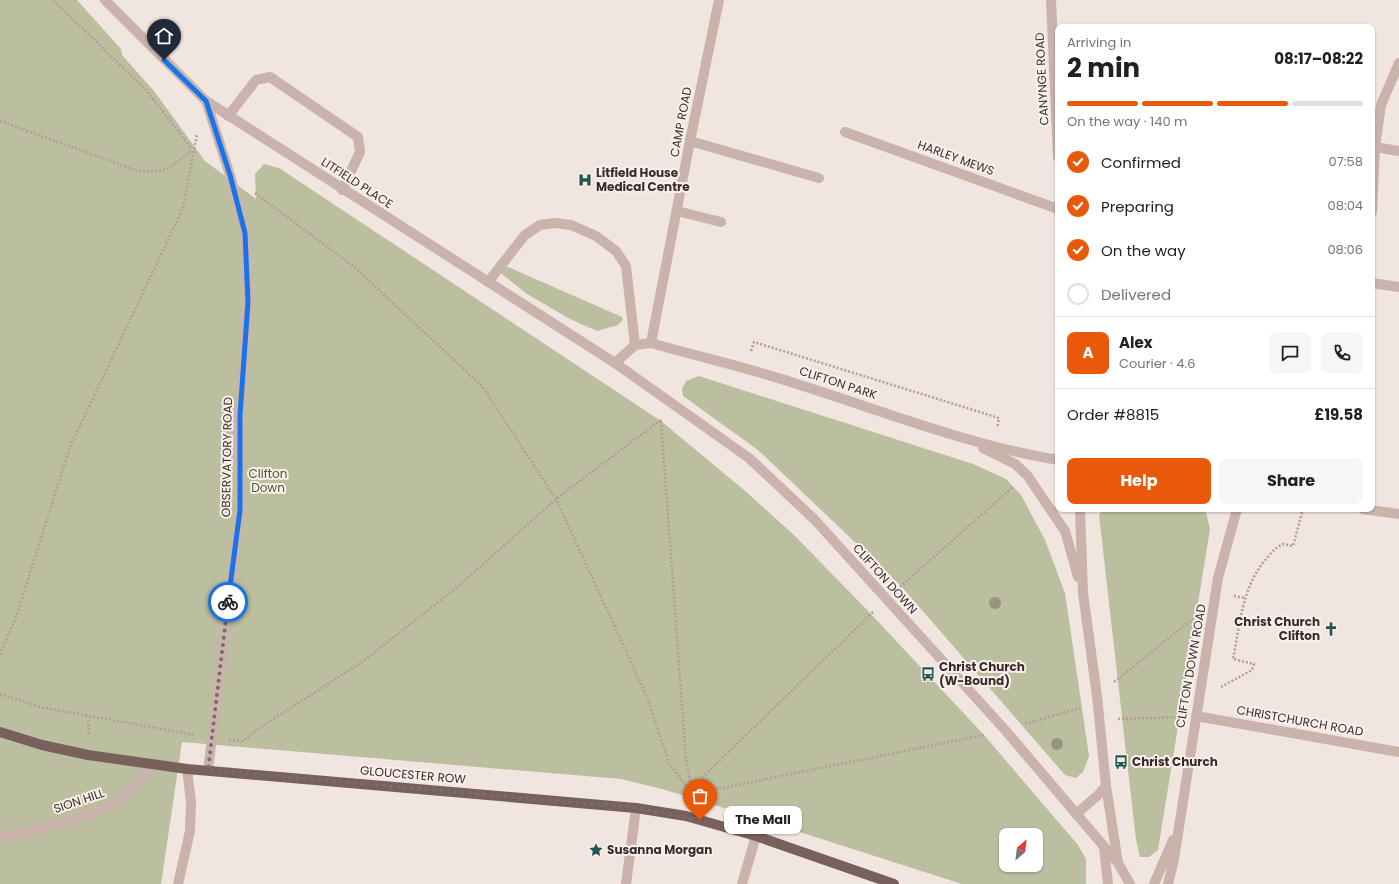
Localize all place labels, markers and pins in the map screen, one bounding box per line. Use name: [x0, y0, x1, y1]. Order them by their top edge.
pin: [147, 19, 181, 60]
place label: Litfield House Medical Centre: [596, 164, 690, 195]
hospital icon: Litfield House Medical Centre: [577, 172, 593, 188]
place label: Christ Church Clifton: [1234, 613, 1320, 644]
church icon: Christ Church Clifton: [1323, 621, 1339, 637]
place label: Christ Church (W-Bound): [939, 658, 1025, 689]
bus stop icon: Christ Church (W-Bound): [920, 666, 936, 682]
place label: Christ Church: [1132, 753, 1218, 770]
bus stop icon: Christ Church: [1113, 754, 1129, 770]
pin: [683, 779, 717, 820]
callout: The Mall: [724, 806, 802, 834]
place label: Susanna Morgan: [607, 841, 712, 858]
place icon: Susanna Morgan: [588, 842, 604, 858]

